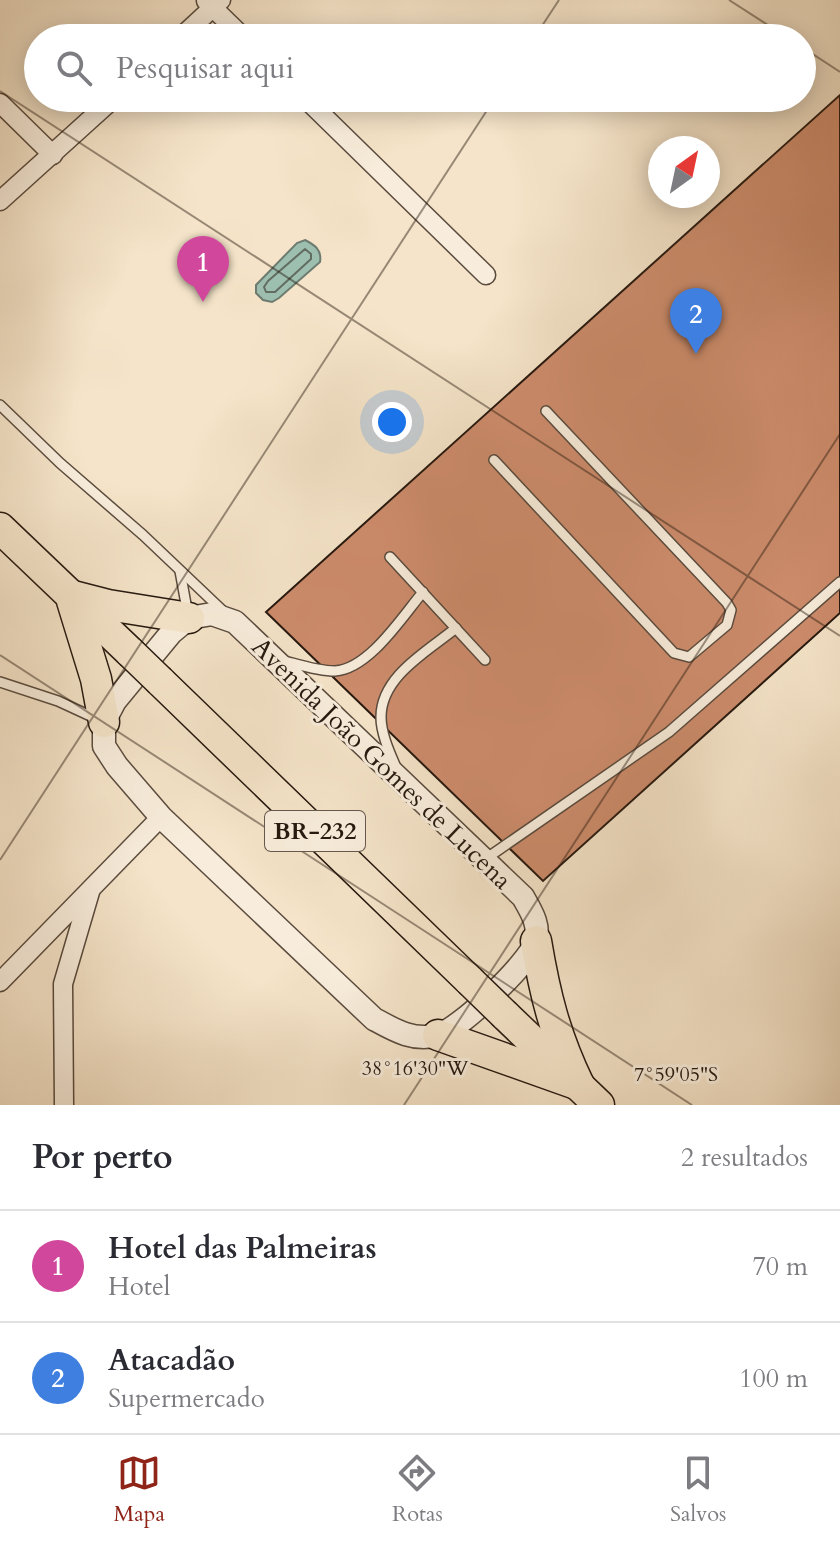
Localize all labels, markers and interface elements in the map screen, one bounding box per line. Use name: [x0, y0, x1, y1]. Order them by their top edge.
search box: [24, 24, 816, 112]
icon: search: [52, 46, 96, 90]
text: Pesquisar aqui: [116, 48, 294, 89]
north arrow: [648, 136, 720, 208]
pin: 1: [177, 236, 229, 302]
pin: 2: [670, 288, 722, 354]
your location: [372, 402, 412, 442]
street label: Avenida João Gomes de Lucena: [244, 629, 519, 897]
road number: BR-232: [265, 811, 365, 851]
text: 38°16'30"W: [362, 1055, 469, 1082]
text: 7°59'05"S: [634, 1061, 718, 1088]
text: Por perto: [32, 1134, 173, 1180]
text: 2 resultados: [681, 1140, 808, 1175]
text: Hotel das Palmeiras: [108, 1228, 377, 1269]
text: 1: [51, 1249, 65, 1284]
text: 70 m: [752, 1249, 808, 1284]
text: Hotel: [108, 1269, 170, 1304]
text: Atacadão: [108, 1340, 235, 1381]
text: 2: [51, 1361, 65, 1396]
text: 100 m: [739, 1361, 808, 1396]
text: Supermercado: [108, 1381, 265, 1416]
tab: Mapa: [114, 1451, 165, 1529]
tab: Rotas: [392, 1451, 443, 1529]
tab: Salvos: [670, 1451, 726, 1529]

